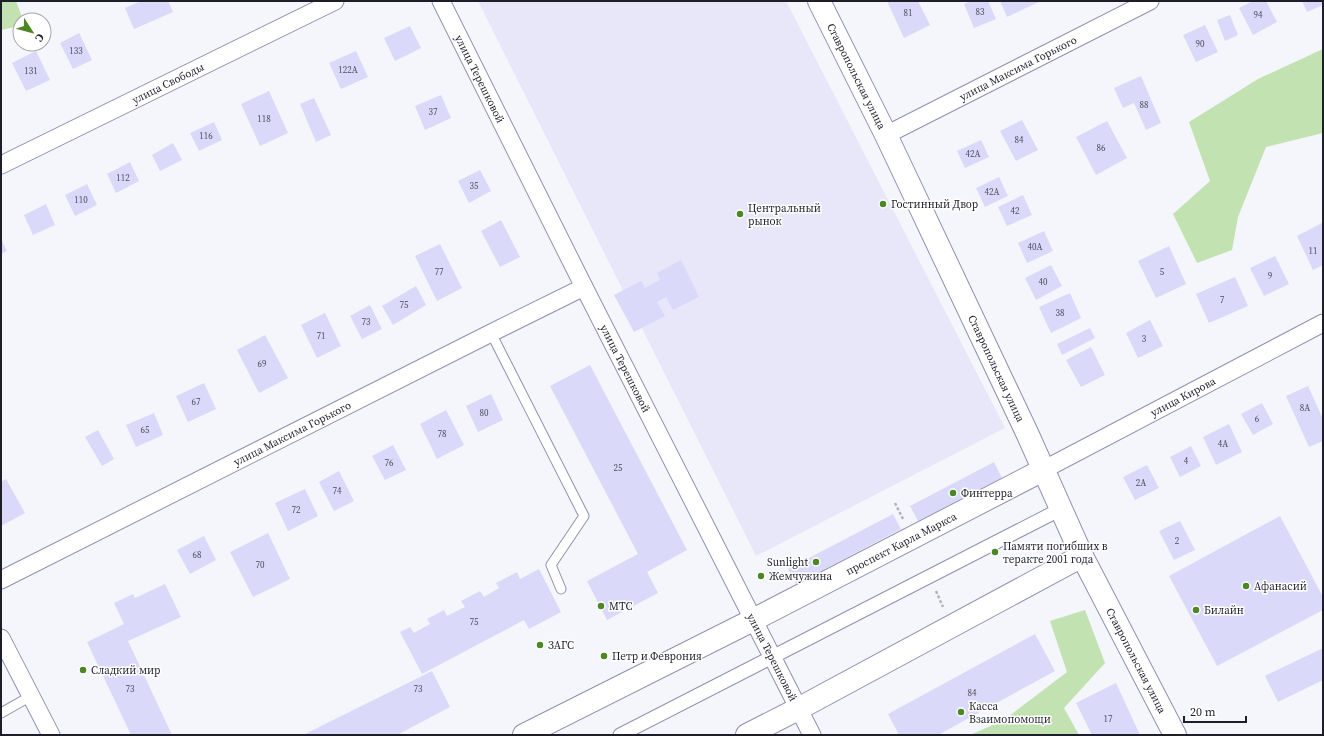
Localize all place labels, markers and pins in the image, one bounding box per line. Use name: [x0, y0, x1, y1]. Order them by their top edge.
place label: Гостинный Двор: [891, 197, 978, 212]
marker: Гостинный Двор: [878, 199, 888, 209]
place label: Центральный рынок: [748, 201, 821, 229]
marker: Центральный рынок: [735, 209, 745, 219]
place label: Финтерра: [961, 486, 1013, 501]
marker: Финтерра: [948, 488, 958, 498]
place label: Памяти погибших в теракте 2001 года: [1003, 539, 1108, 567]
marker: Памяти погибших в теракте 2001 года: [990, 547, 1000, 557]
place label: Sunlight: [767, 555, 808, 570]
marker: Sunlight: [811, 557, 821, 567]
place label: Жемчужина: [769, 569, 832, 584]
marker: Жемчужина: [756, 571, 766, 581]
place label: Афанасий: [1254, 579, 1307, 594]
marker: Афанасий: [1241, 581, 1251, 591]
place label: МТС: [609, 599, 632, 614]
marker: МТС: [596, 601, 606, 611]
place label: Билайн: [1204, 603, 1244, 618]
marker: Билайн: [1191, 605, 1201, 615]
place label: ЗАГС: [548, 638, 574, 653]
marker: ЗАГС: [535, 640, 545, 650]
place label: Петр и Феврония: [612, 649, 702, 664]
marker: Петр и Феврония: [599, 651, 609, 661]
place label: Сладкий мир: [91, 663, 161, 678]
marker: Сладкий мир: [78, 665, 88, 675]
place label: Касса Взаимопомощи: [969, 699, 1051, 727]
marker: Касса Взаимопомощи: [956, 707, 966, 717]

